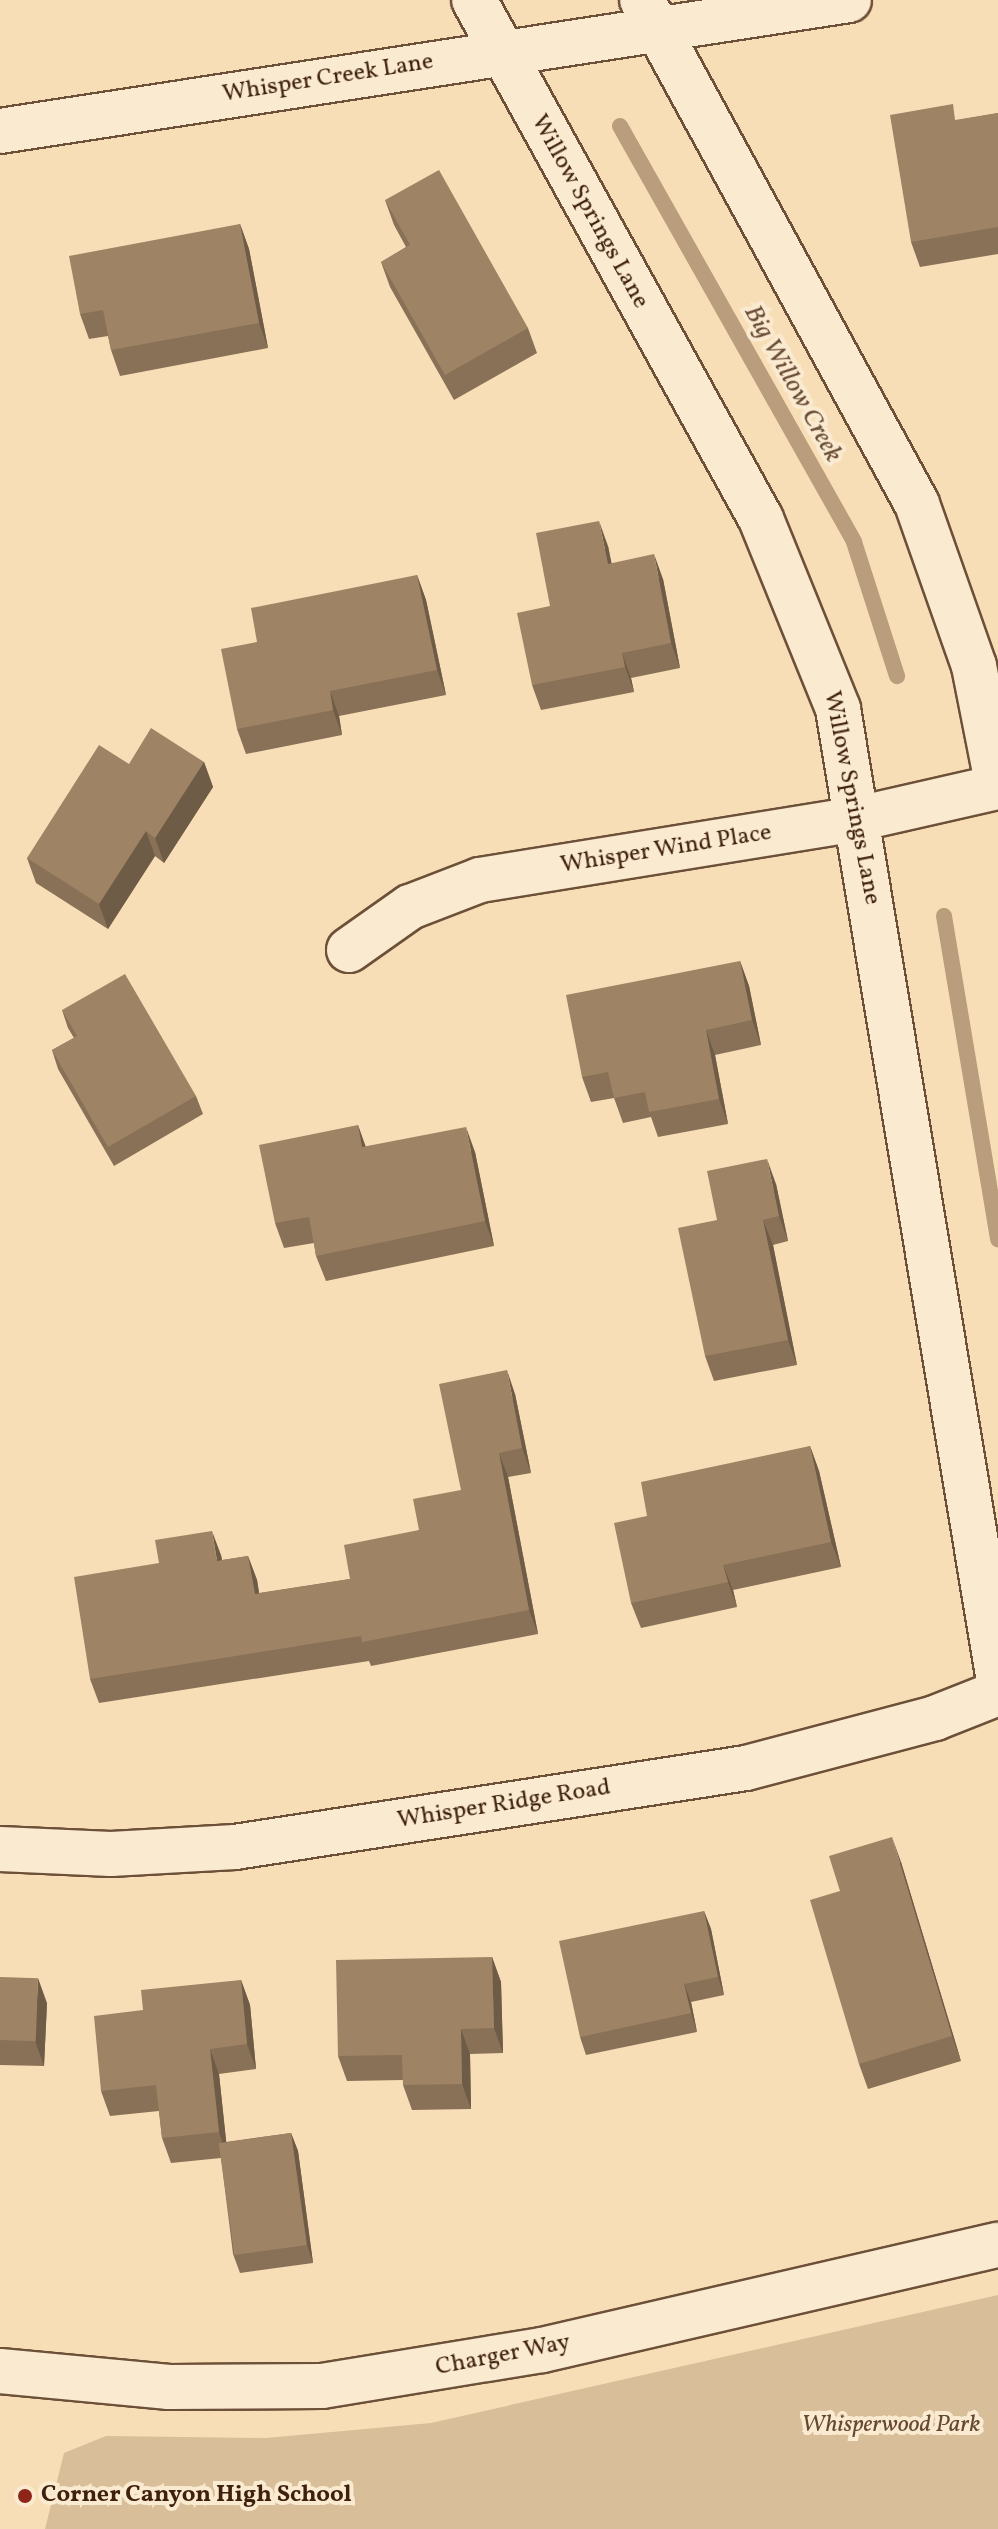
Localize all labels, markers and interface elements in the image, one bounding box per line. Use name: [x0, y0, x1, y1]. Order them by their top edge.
street label: Whisper Creek Lane: [221, 48, 435, 110]
street label: Willow Springs Lane: [524, 110, 654, 314]
water label: Big Willow Creek: [736, 300, 848, 468]
street label: Willow Springs Lane: [816, 688, 886, 908]
street label: Whisper Wind Place: [558, 819, 774, 881]
street label: Whisper Ridge Road: [395, 1774, 613, 1836]
street label: Charger Way: [433, 2329, 573, 2383]
park label: Whisperwood Park: [802, 2412, 980, 2440]
place label: Corner Canyon High School: [41, 2482, 352, 2510]
marker: Corner Canyon High School: [16, 2487, 34, 2505]

